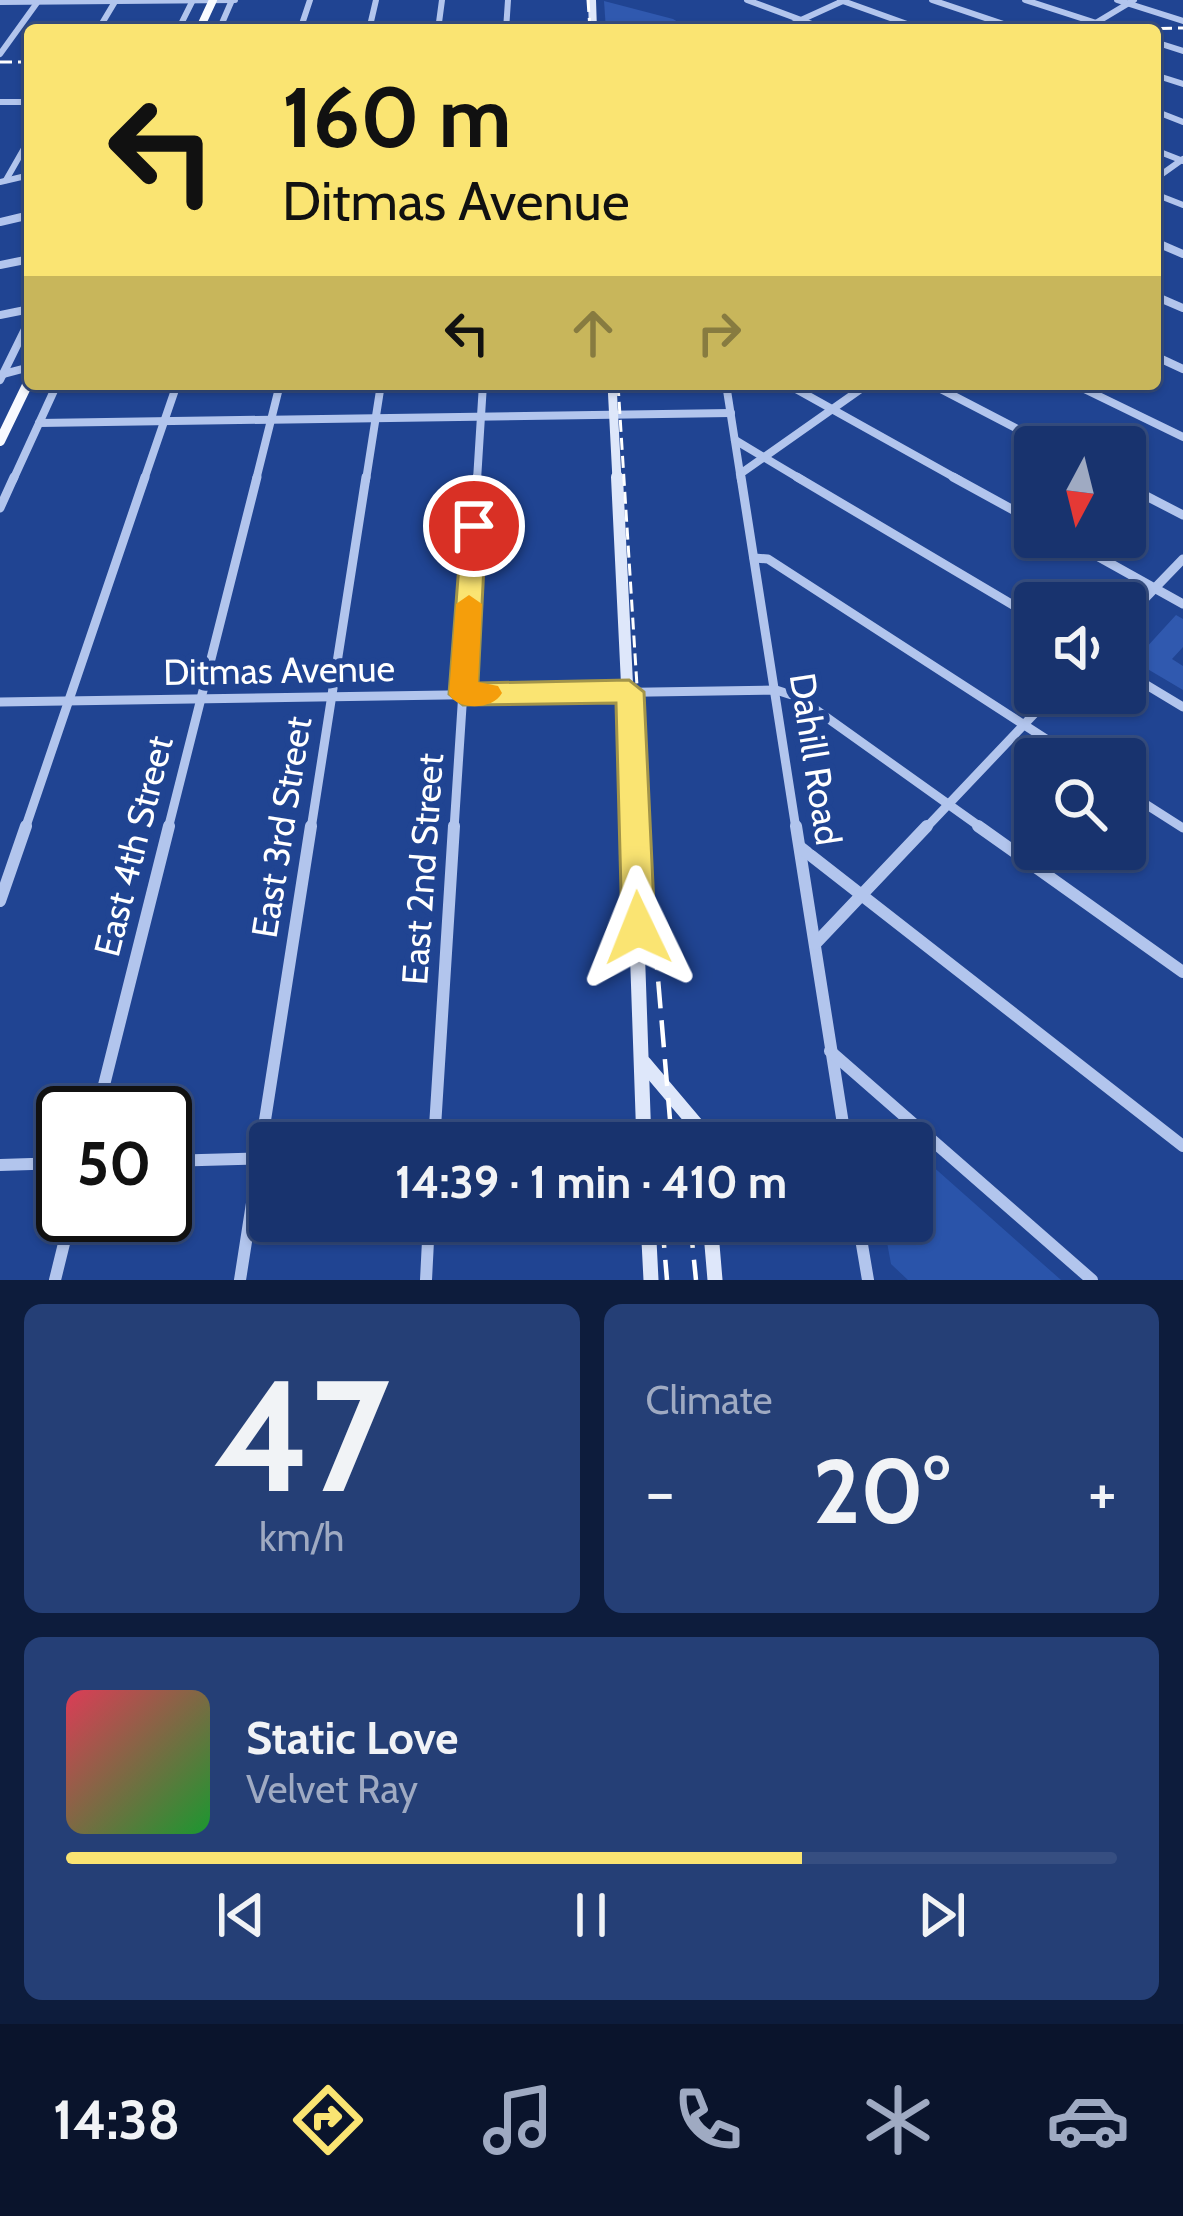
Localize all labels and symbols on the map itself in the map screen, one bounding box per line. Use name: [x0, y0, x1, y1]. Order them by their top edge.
north arrow: [1014, 426, 1146, 558]
pin: [423, 475, 525, 577]
street label: Ditmas Avenue: [163, 646, 395, 694]
street label: Dahill Road: [781, 670, 851, 848]
street label: East 3rd Street: [242, 713, 320, 941]
street label: East 4th Street: [84, 731, 182, 961]
street label: East 2nd Street: [392, 752, 452, 986]
position arrow: [575, 865, 701, 991]
speed limit sign: 50: [36, 1086, 192, 1242]

